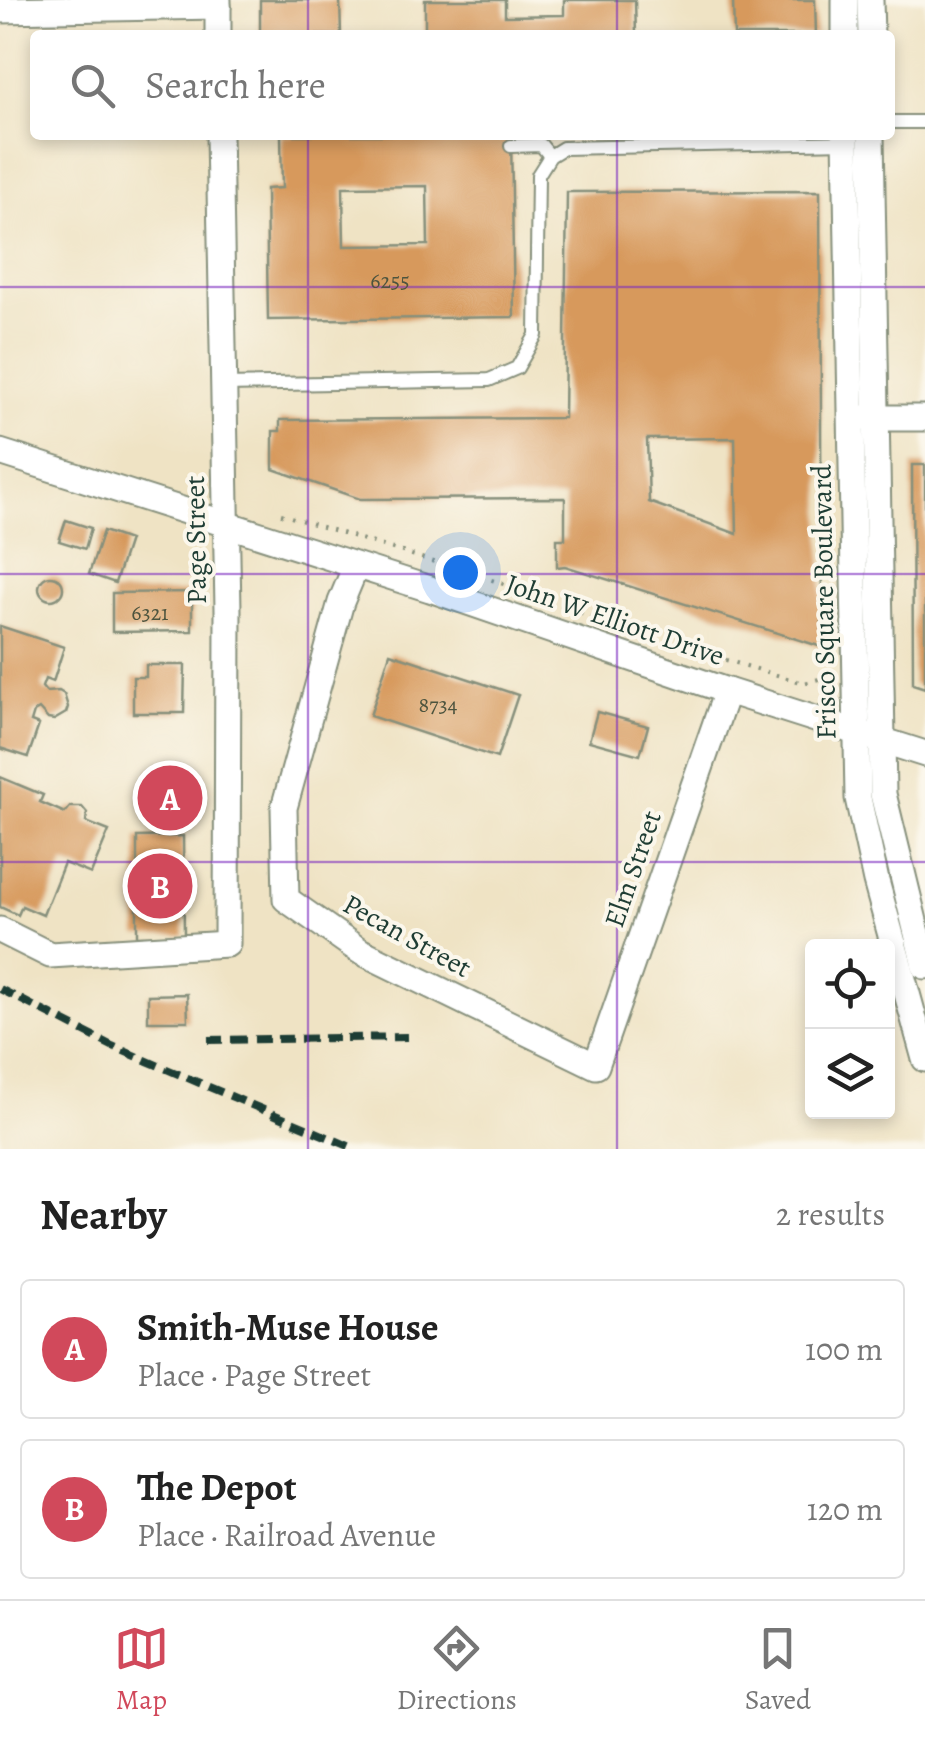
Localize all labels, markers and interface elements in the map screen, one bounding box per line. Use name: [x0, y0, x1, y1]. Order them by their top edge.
search box: [30, 30, 895, 140]
icon: search: [65, 58, 120, 113]
text: Search here: [145, 59, 326, 111]
house number: 6255: [370, 266, 410, 296]
street label: Frisco Square Boulevard: [803, 463, 845, 740]
street label: Page Street: [176, 475, 216, 605]
your location: [435, 547, 486, 598]
street label: John W Elliott Drive: [501, 565, 729, 675]
house number: 6321: [131, 598, 169, 628]
house number: 8734: [418, 690, 458, 720]
pin: A: [138, 760, 202, 836]
street label: Elm Street: [595, 806, 671, 932]
pin: B: [128, 848, 192, 924]
street label: Pecan Street: [336, 885, 478, 987]
map controls: [805, 939, 895, 1119]
button: locate: [805, 939, 895, 1029]
button: layers: [805, 1029, 895, 1119]
text: Nearby: [40, 1186, 167, 1243]
text: 2 results: [776, 1192, 885, 1236]
text: Smith-Muse House: [137, 1301, 438, 1353]
text: A: [64, 1327, 85, 1371]
text: 100 m: [805, 1327, 883, 1371]
text: Place · Page Street: [137, 1353, 371, 1397]
text: The Depot: [137, 1461, 297, 1513]
text: B: [64, 1487, 85, 1531]
text: 120 m: [807, 1487, 883, 1531]
text: Place · Railroad Avenue: [137, 1513, 436, 1557]
tab: Map: [114, 1621, 169, 1719]
tab: Directions: [397, 1621, 517, 1719]
tab: Saved: [745, 1621, 811, 1719]

